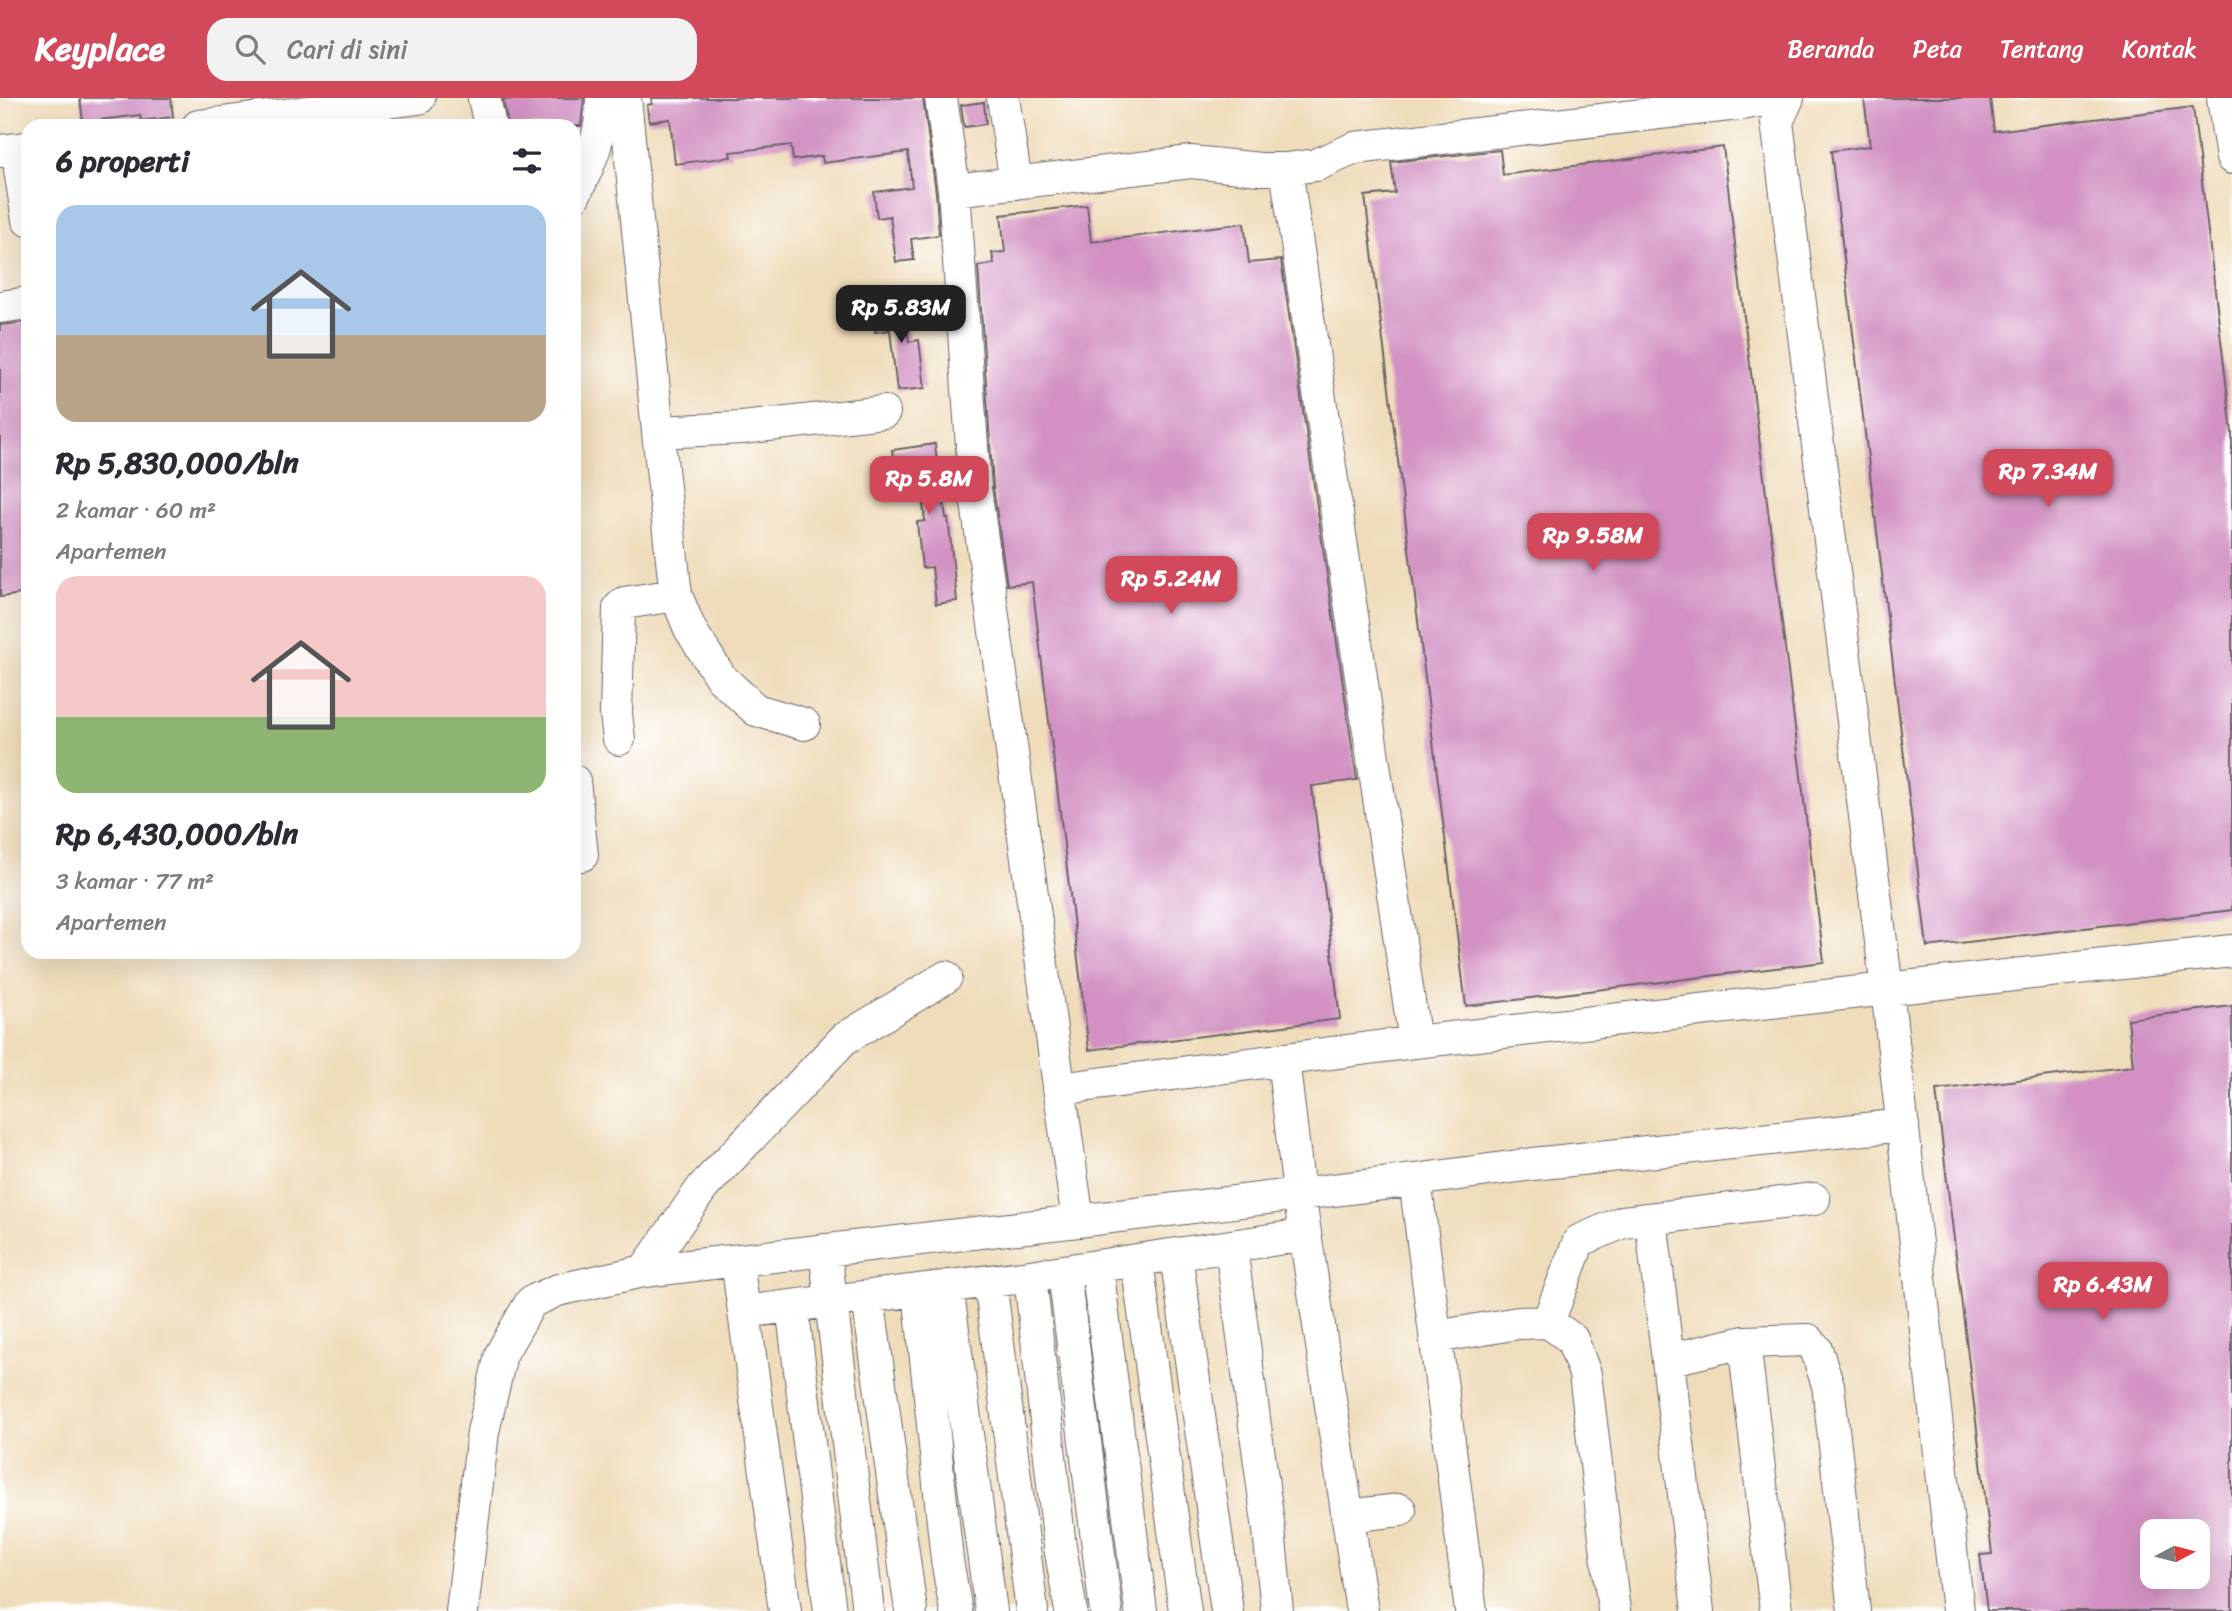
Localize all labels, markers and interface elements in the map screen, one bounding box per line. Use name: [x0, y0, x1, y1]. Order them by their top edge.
search box: [207, 18, 697, 81]
text: Keyplace: [35, 20, 165, 78]
text: Cari di sini: [287, 26, 407, 72]
text: Beranda: [1787, 28, 1874, 70]
text: Peta: [1912, 28, 1962, 70]
text: Tentang: [2000, 28, 2084, 70]
text: Kontak: [2122, 28, 2197, 70]
icon: search: [231, 30, 269, 68]
text: 6 properti: [56, 134, 189, 188]
icon: filters: [508, 142, 546, 180]
icon: home: [238, 251, 364, 377]
pin: Rp 5.83M: [829, 286, 973, 345]
text: Rp 5.83M: [852, 287, 950, 328]
text: Rp 5,830,000/bln: [56, 436, 299, 490]
pin: Rp 7.34M: [1976, 450, 2120, 509]
text: Rp 7.34M: [1999, 451, 2097, 492]
pin: Rp 5.8M: [864, 456, 994, 516]
text: Rp 5.8M: [886, 458, 972, 499]
text: 2 kamar · 60 m²: [56, 490, 216, 531]
pin: Rp 9.58M: [1521, 514, 1665, 573]
text: Rp 9.58M: [1543, 515, 1643, 556]
text: Apartemen: [56, 531, 166, 572]
pin: Rp 5.24M: [1099, 556, 1243, 616]
text: Rp 5.24M: [1121, 558, 1221, 599]
icon: home: [238, 622, 364, 748]
text: Rp 6,430,000/bln: [56, 807, 298, 861]
text: 3 kamar · 77 m²: [56, 861, 214, 902]
text: Apartemen: [56, 902, 166, 943]
pin: Rp 6.43M: [2031, 1262, 2175, 1322]
text: Rp 6.43M: [2054, 1264, 2152, 1305]
north arrow: [2140, 1519, 2210, 1589]
map controls: [2140, 1519, 2210, 1589]

